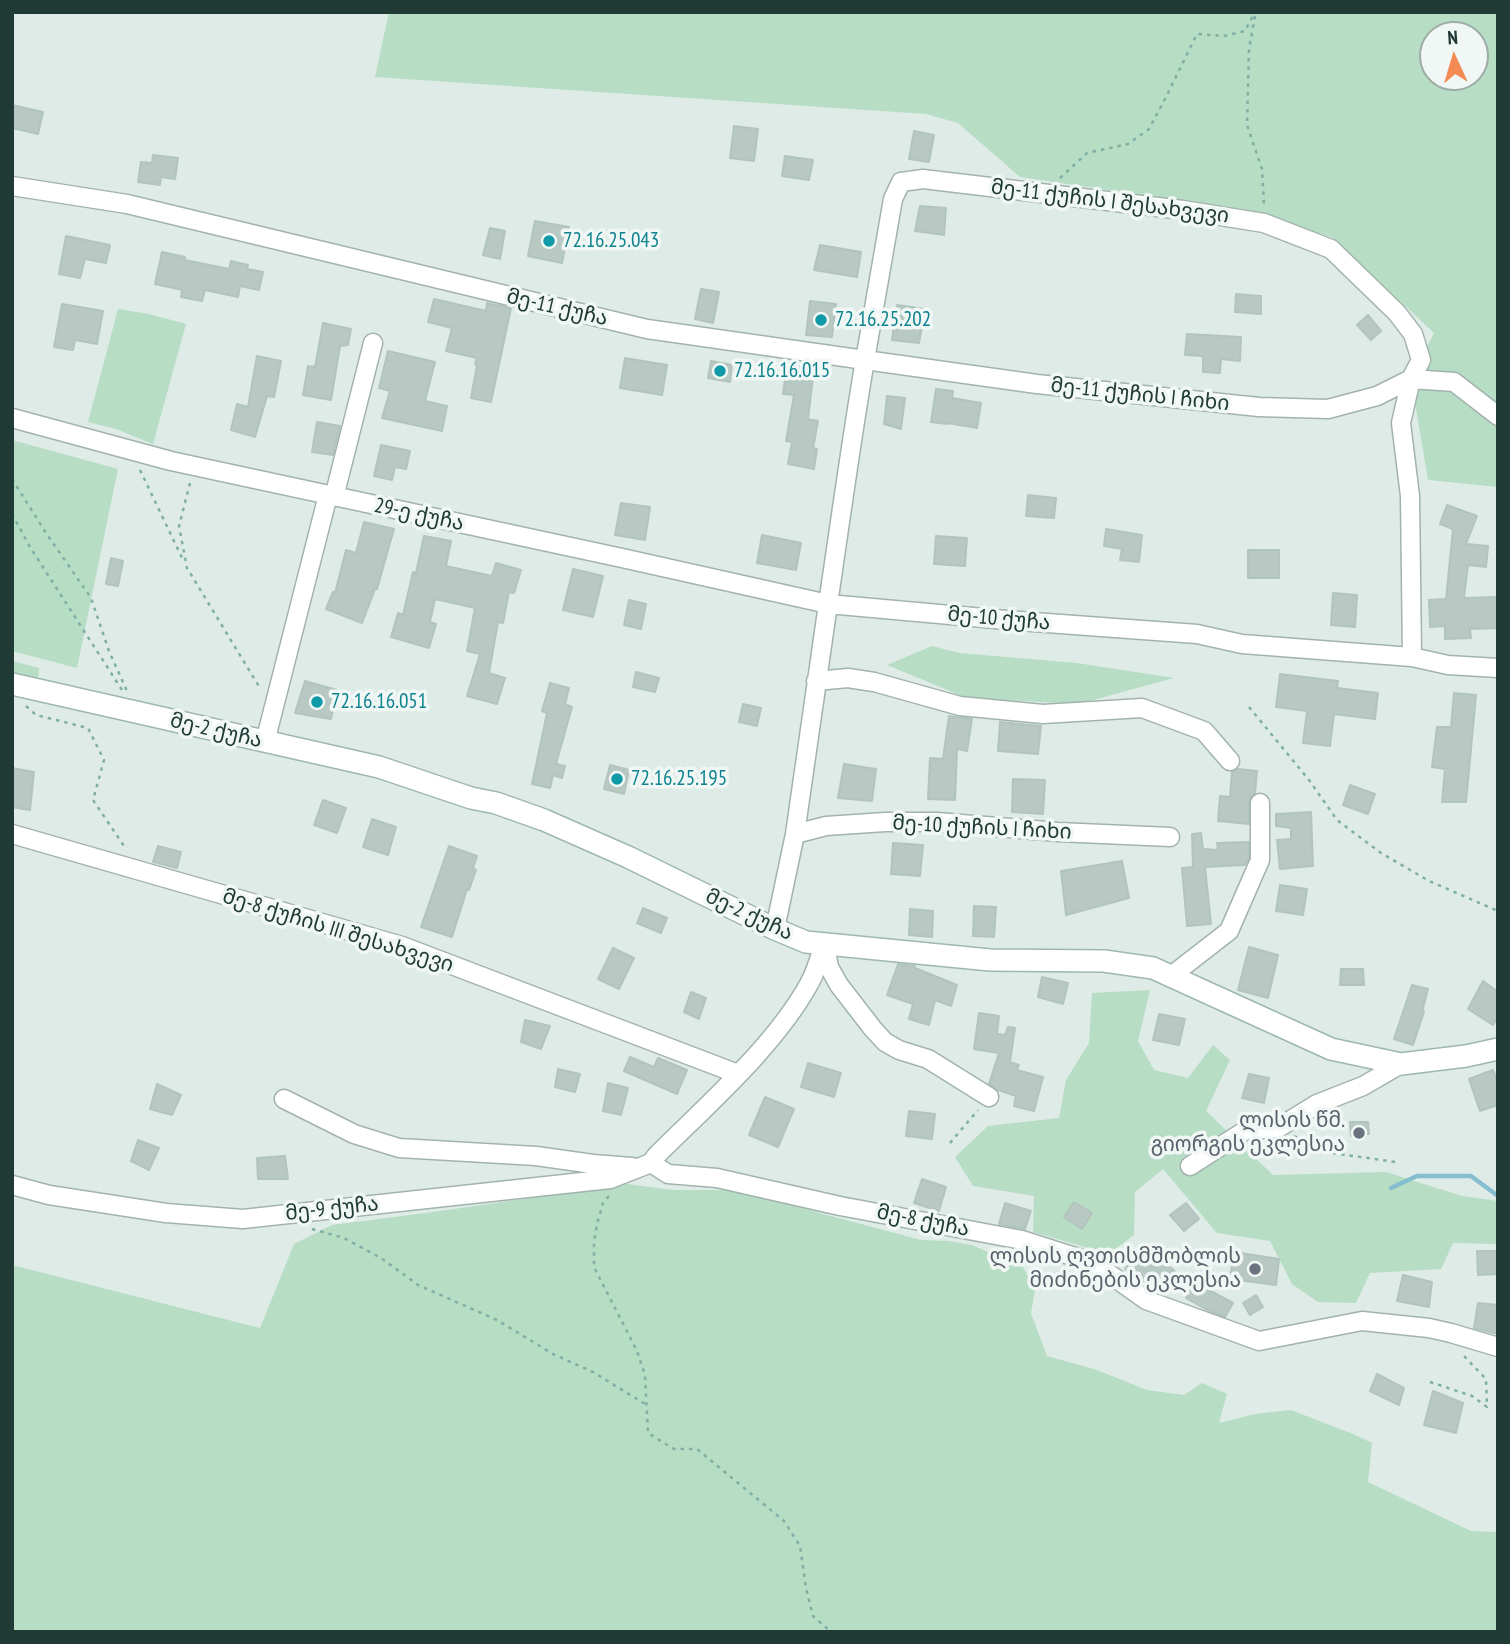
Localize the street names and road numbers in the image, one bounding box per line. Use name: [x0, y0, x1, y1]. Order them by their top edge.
street label: მე-11 ქუჩის I შესახვევი: [989, 175, 1231, 229]
street label: მე-11 ქუჩა: [504, 284, 610, 332]
street label: მე-11 ქუჩის I ჩიხი: [1049, 373, 1231, 417]
street label: 29-ე ქუჩა: [372, 493, 466, 537]
street label: მე-10 ქუჩა: [947, 602, 1051, 636]
street label: მე-2 ქუჩა: [168, 708, 264, 754]
street label: მე-10 ქუჩის I ჩიხი: [892, 811, 1072, 845]
street label: მე-8 ქუჩის III შესახვევი: [219, 884, 457, 978]
street label: მე-2 ქუჩა: [701, 884, 797, 946]
street label: მე-9 ქუჩა: [284, 1192, 380, 1226]
street label: მე-8 ქუჩა: [875, 1200, 971, 1242]

